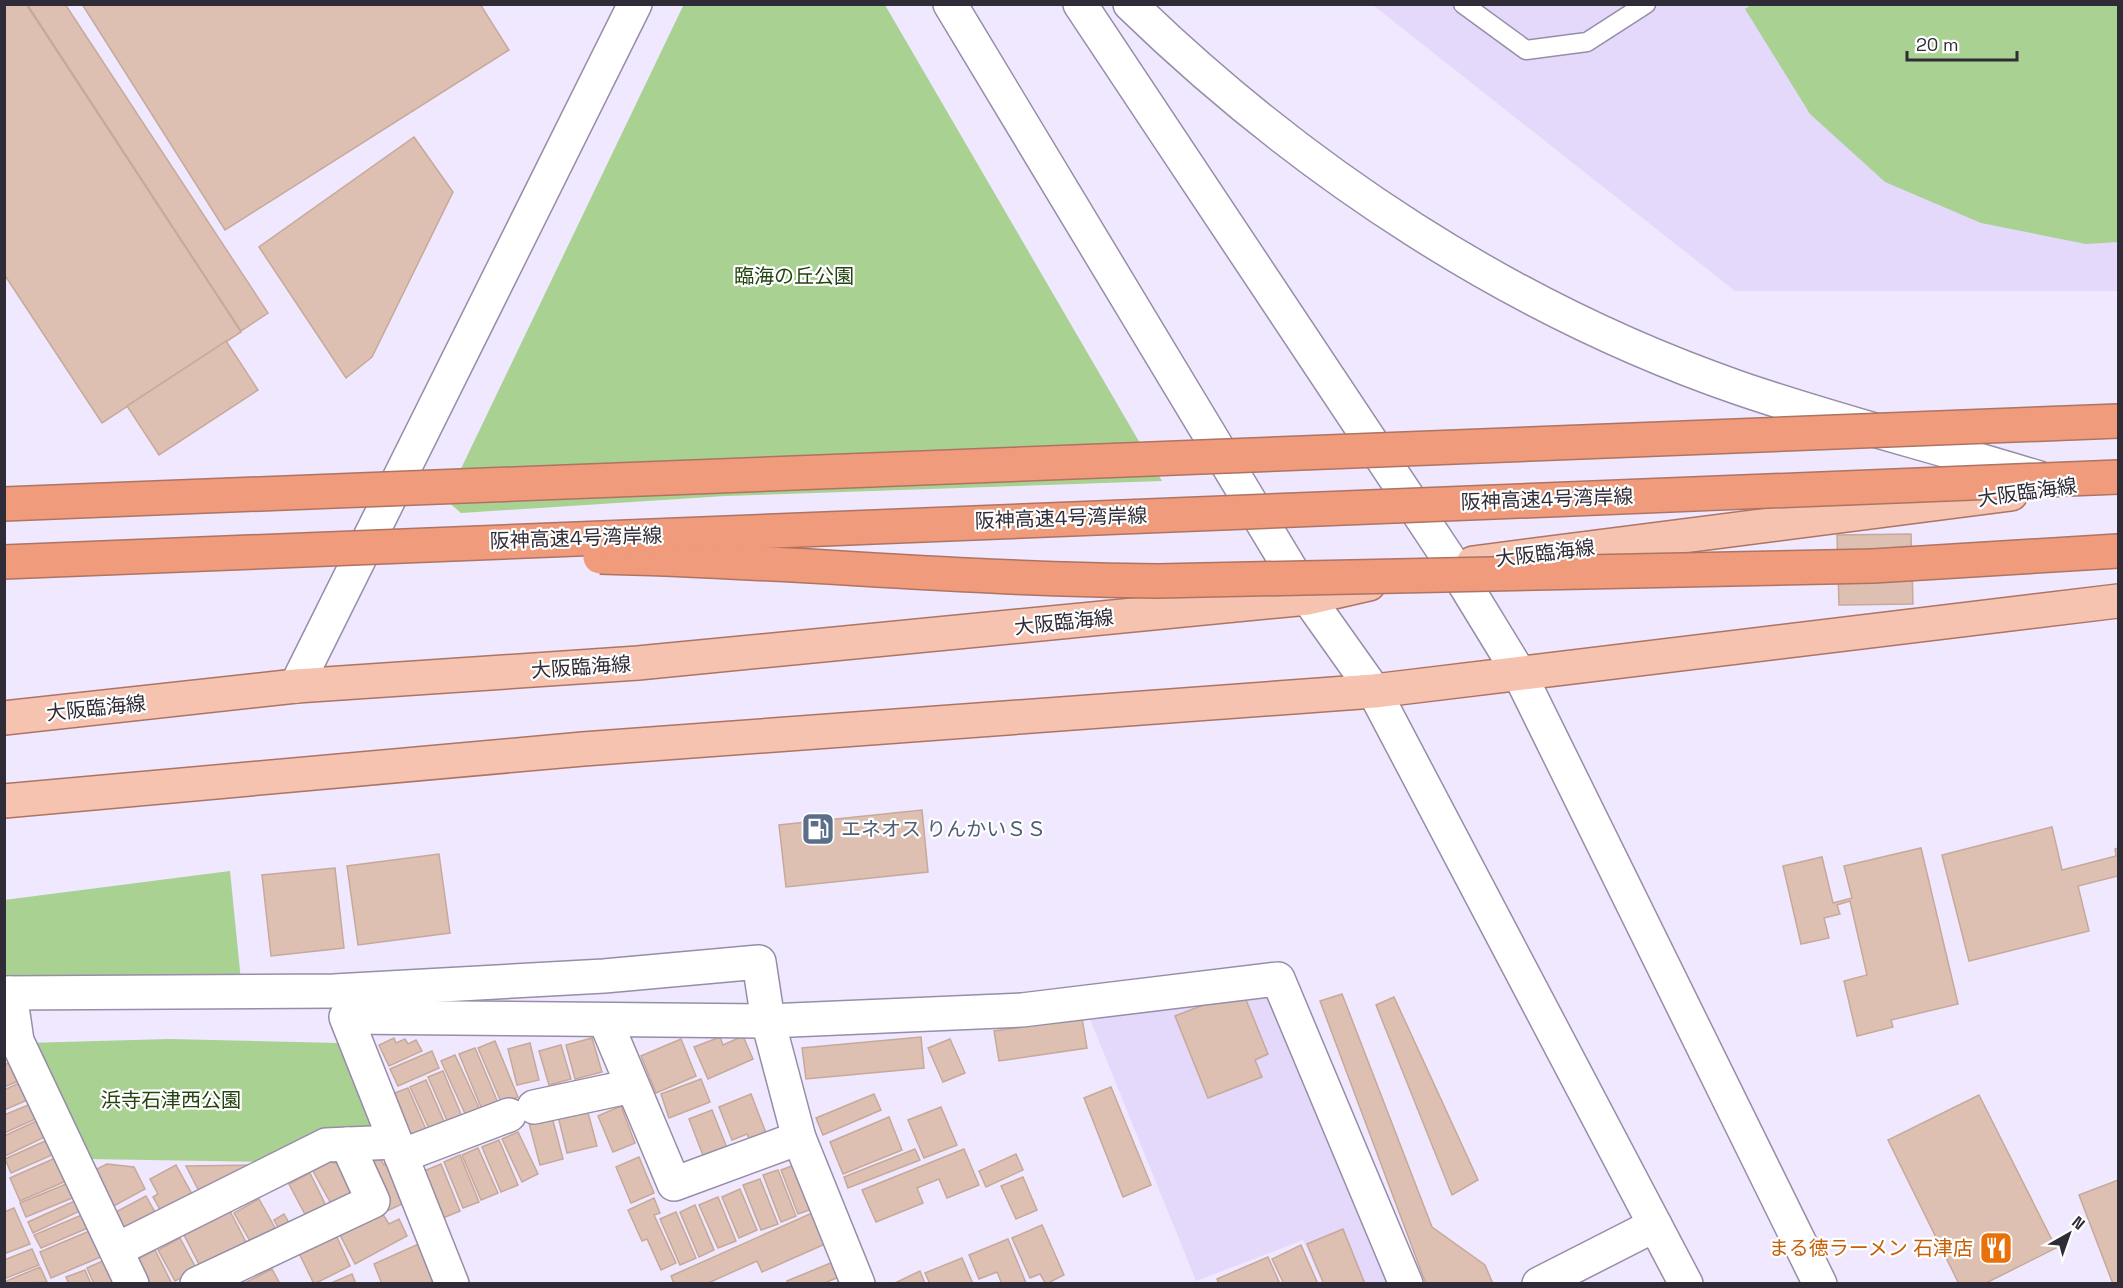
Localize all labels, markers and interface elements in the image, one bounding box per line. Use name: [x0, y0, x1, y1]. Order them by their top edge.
scale bar: [1907, 24, 2016, 62]
text: 20 m: [1916, 33, 1959, 56]
park label: 臨海の丘公園: [734, 263, 854, 289]
street label: 大阪臨海線: [1976, 472, 2078, 512]
street label: 阪神高速4号湾岸線: [1460, 483, 1634, 515]
street label: 阪神高速4号湾岸線: [974, 502, 1148, 534]
street label: 阪神高速4号湾岸線: [489, 522, 663, 554]
street label: 大阪臨海線: [1494, 534, 1596, 572]
street label: 大阪臨海線: [1013, 604, 1115, 640]
street label: 大阪臨海線: [530, 651, 632, 683]
street label: 大阪臨海線: [45, 690, 147, 726]
fuel station icon: エネオス りんかいＳＳ: [800, 811, 836, 847]
place label: エネオス りんかいＳＳ: [841, 816, 1046, 842]
park label: 浜寺石津西公園: [101, 1087, 241, 1113]
north arrow: [2039, 1204, 2099, 1264]
text: N: [2067, 1211, 2089, 1234]
restaurant icon: まる徳ラーメン 石津店: [1978, 1230, 2014, 1266]
place label: まる徳ラーメン 石津店: [1769, 1235, 1973, 1261]

